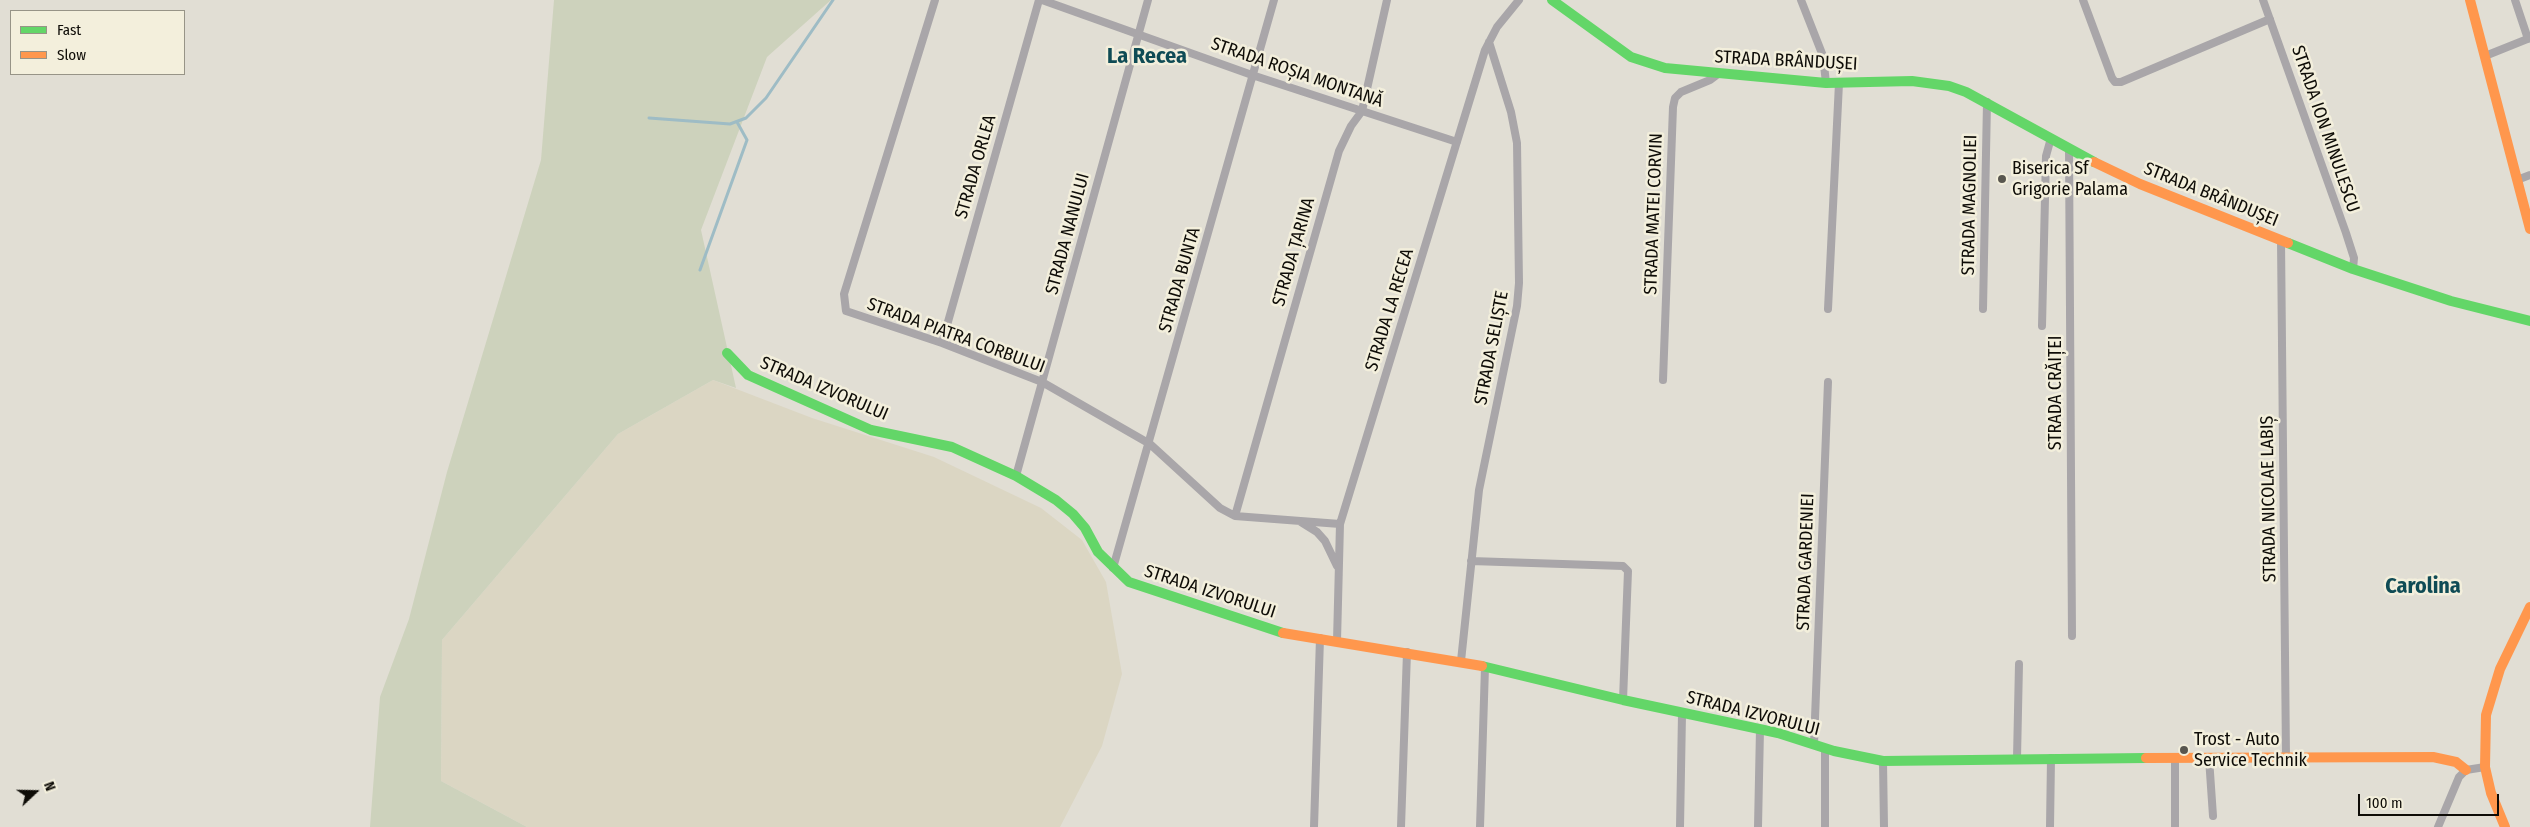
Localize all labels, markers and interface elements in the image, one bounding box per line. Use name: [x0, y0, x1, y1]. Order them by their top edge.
legend: [10, 10, 185, 75]
text: Fast: [57, 21, 81, 39]
street label: STRADA ROȘIA MONTANĂ: [1208, 33, 1386, 113]
street label: STRADA ION MINULESCU: [2286, 43, 2364, 215]
district label: La Recea: [1107, 44, 1187, 70]
text: Slow: [57, 46, 86, 64]
street label: STRADA BRÂNDUȘEI: [1714, 46, 1858, 76]
street label: STRADA ORLEA: [951, 113, 1001, 221]
street label: STRADA MATEI CORVIN: [1640, 133, 1668, 295]
street label: STRADA MAGNOLIEI: [1958, 135, 1982, 275]
place label: Biserica Sf Grigorie Palama: [2012, 158, 2128, 200]
street label: STRADA BRÂNDUȘEI: [2141, 158, 2281, 232]
street label: STRADA NANULUI: [1041, 171, 1095, 297]
marker: Biserica Sf Grigorie Palama: [1996, 173, 2008, 185]
street label: STRADA ȚARINA: [1268, 195, 1320, 309]
street label: STRADA BUNTA: [1155, 225, 1205, 335]
street label: STRADA LA RECEA: [1361, 246, 1419, 374]
street label: STRADA SELIȘTE: [1470, 289, 1514, 407]
street label: STRADA PIATRA CORBULUI: [864, 294, 1048, 378]
street label: STRADA CRĂIȚEI: [2045, 336, 2067, 450]
street label: STRADA IZVORULUI: [757, 352, 891, 426]
street label: STRADA NICOLAE LABIȘ: [2257, 415, 2281, 583]
street label: STRADA GARDENIEI: [1793, 493, 1819, 631]
street label: STRADA IZVORULUI: [1142, 561, 1278, 623]
district label: Carolina: [2385, 574, 2461, 600]
street label: STRADA IZVORULUI: [1684, 687, 1822, 741]
place label: Trost - Auto Service Technik: [2194, 729, 2307, 772]
marker: Trost - Auto Service Technik: [2178, 744, 2190, 756]
north arrow: [10, 767, 60, 817]
text: N: [40, 779, 59, 793]
scale bar: [2360, 784, 2501, 816]
text: 100 m: [2366, 794, 2403, 812]

